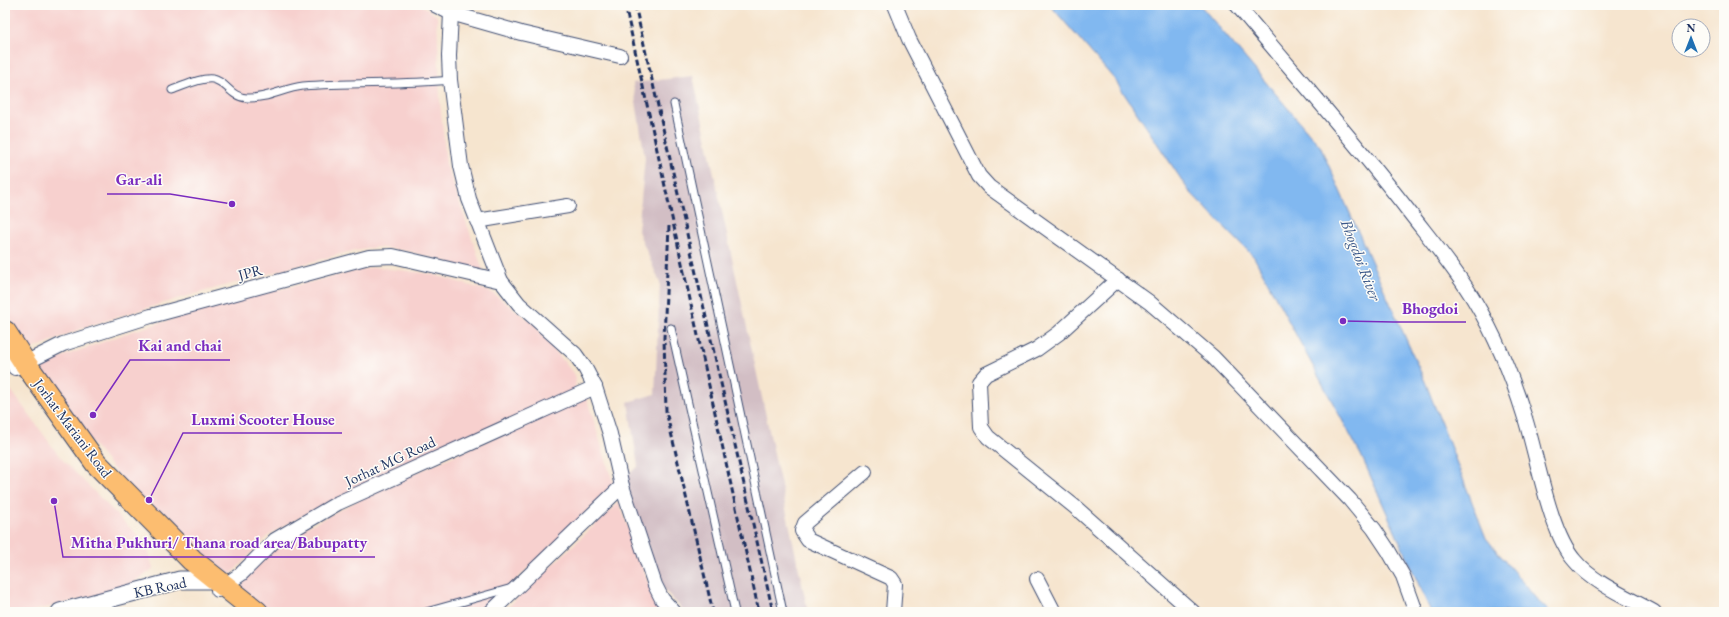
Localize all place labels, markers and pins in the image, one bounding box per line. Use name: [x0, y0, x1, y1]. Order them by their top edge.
callout: Gar-ali: [107, 166, 170, 194]
callout: Bhogdoi: [1394, 294, 1466, 322]
callout: Kai and chai: [130, 332, 230, 360]
callout: Luxmi Scooter House: [183, 405, 342, 433]
callout: Mitha Pukhuri/ Thana road area/Babupatty: [63, 529, 375, 557]

